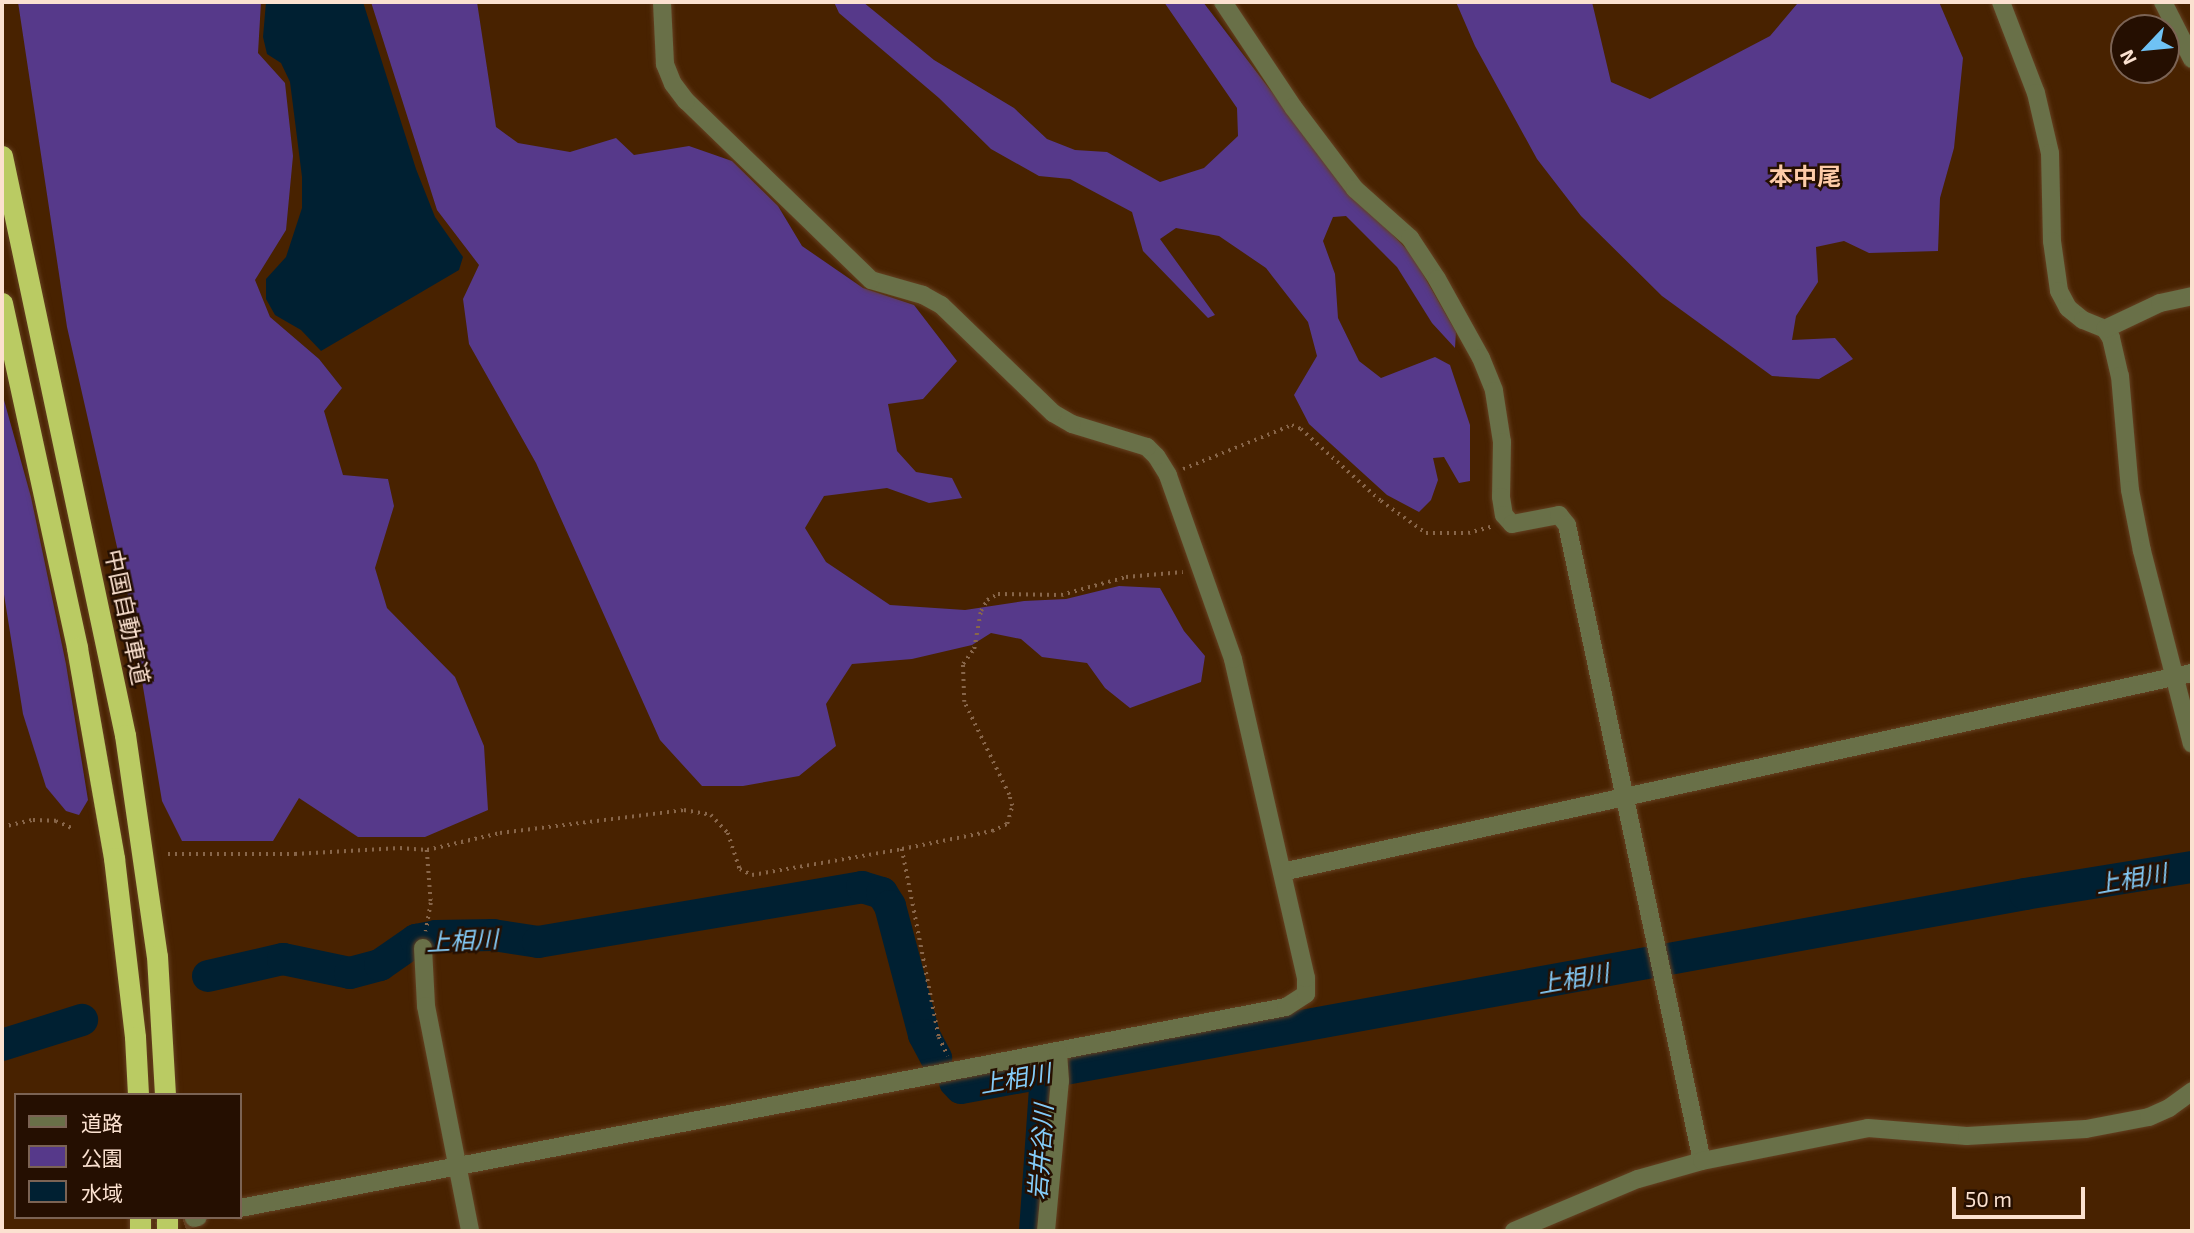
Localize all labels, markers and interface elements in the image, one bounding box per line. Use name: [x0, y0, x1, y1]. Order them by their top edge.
north arrow: [2110, 14, 2180, 84]
text: N: [2114, 46, 2141, 69]
district label: 本中尾: [1769, 162, 1841, 190]
street label: 中国自動車道: [100, 547, 156, 687]
water label: 上相川: [2093, 858, 2169, 898]
water label: 上相川: [425, 924, 499, 956]
water label: 上相川: [1535, 958, 1611, 998]
water label: 上相川: [977, 1058, 1053, 1098]
legend: [14, 1093, 242, 1219]
water label: 岩井谷川: [1022, 1103, 1058, 1201]
text: 道路: [81, 1110, 123, 1135]
text: 公園: [81, 1145, 123, 1170]
scale bar: [1956, 1174, 2089, 1218]
text: 水域: [81, 1180, 123, 1205]
text: 50 m: [1965, 1186, 2012, 1211]

